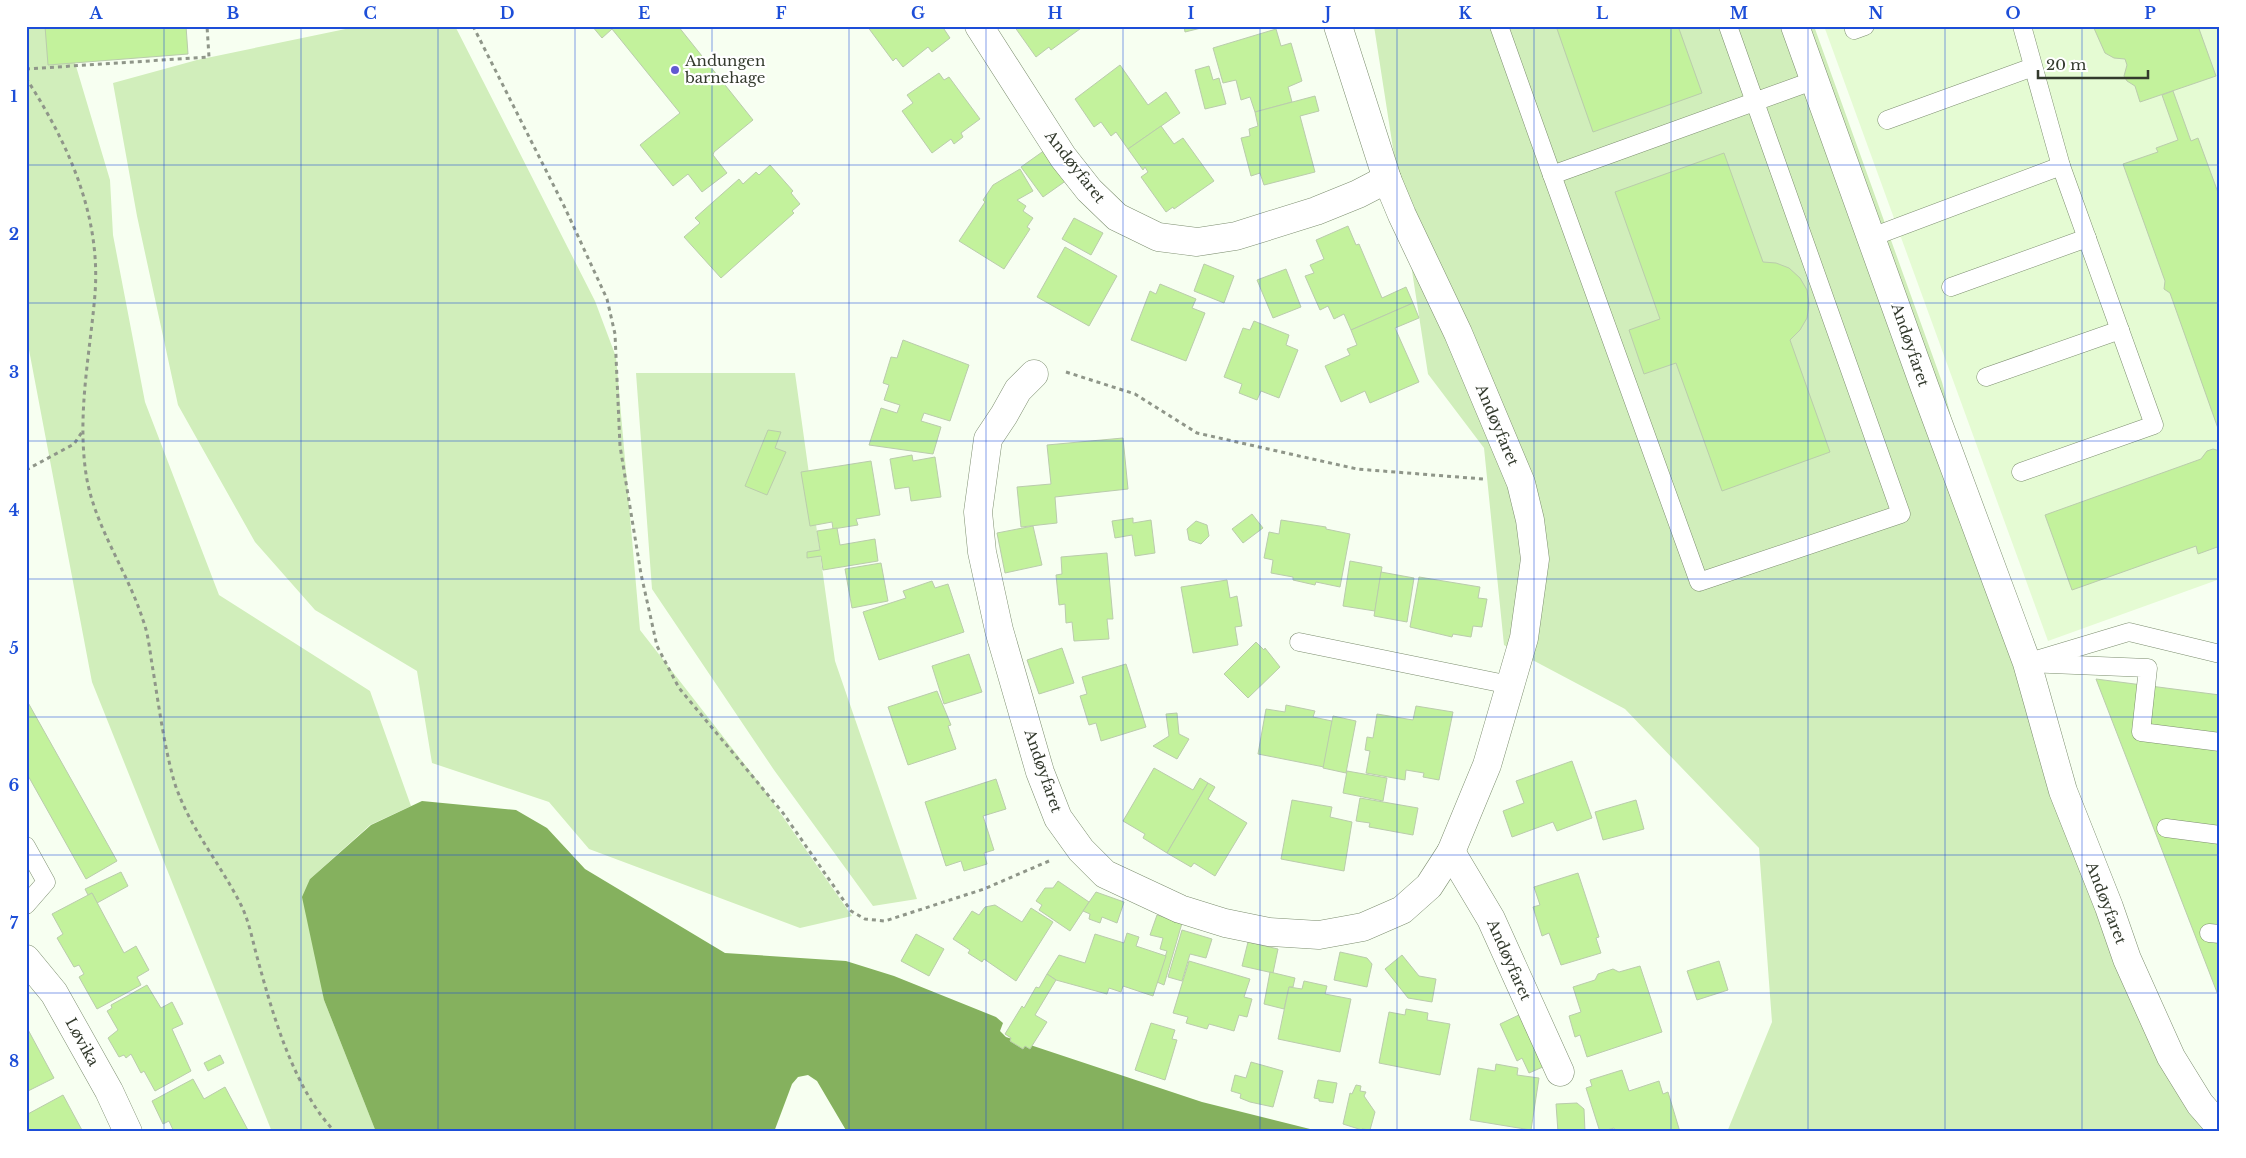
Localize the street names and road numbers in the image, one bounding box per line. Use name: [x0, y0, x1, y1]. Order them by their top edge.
street label: Andøyfaret: [1041, 126, 1110, 207]
street label: Andøyfaret: [1887, 300, 1934, 389]
street label: Andøyfaret: [1471, 380, 1523, 469]
street label: Andøyfaret: [1020, 726, 1067, 815]
street label: Andøyfaret: [2082, 858, 2131, 947]
street label: Andøyfaret: [1483, 915, 1536, 1004]
street label: Løvika: [61, 1014, 104, 1070]

